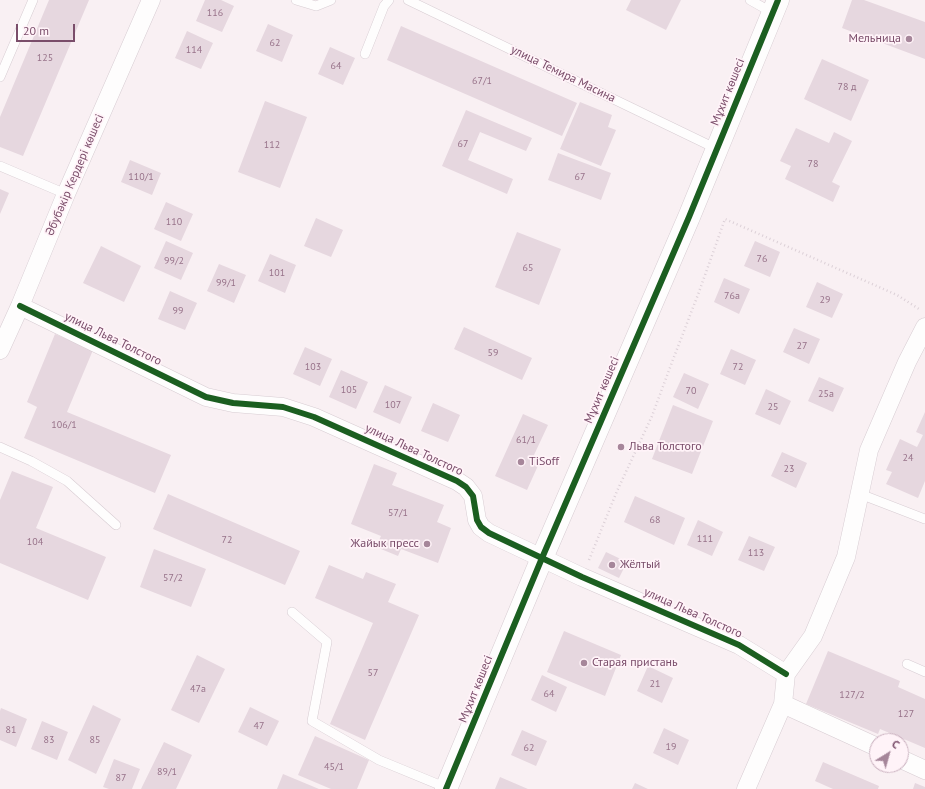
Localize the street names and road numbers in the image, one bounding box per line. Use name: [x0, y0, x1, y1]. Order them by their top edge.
street label: улица Темира Масина: [508, 42, 618, 106]
street label: Мұхит көшесі: [708, 56, 748, 128]
street label: Әбубәкір Кердері көшесі: [43, 112, 107, 238]
street label: улица Льва Толстого: [62, 309, 164, 369]
street label: Мұхит көшесі: [581, 354, 623, 426]
street label: улица Льва Толстого: [363, 421, 465, 479]
street label: улица Льва Толстого: [641, 585, 745, 641]
street label: Мұхит көшесі: [456, 653, 496, 725]

